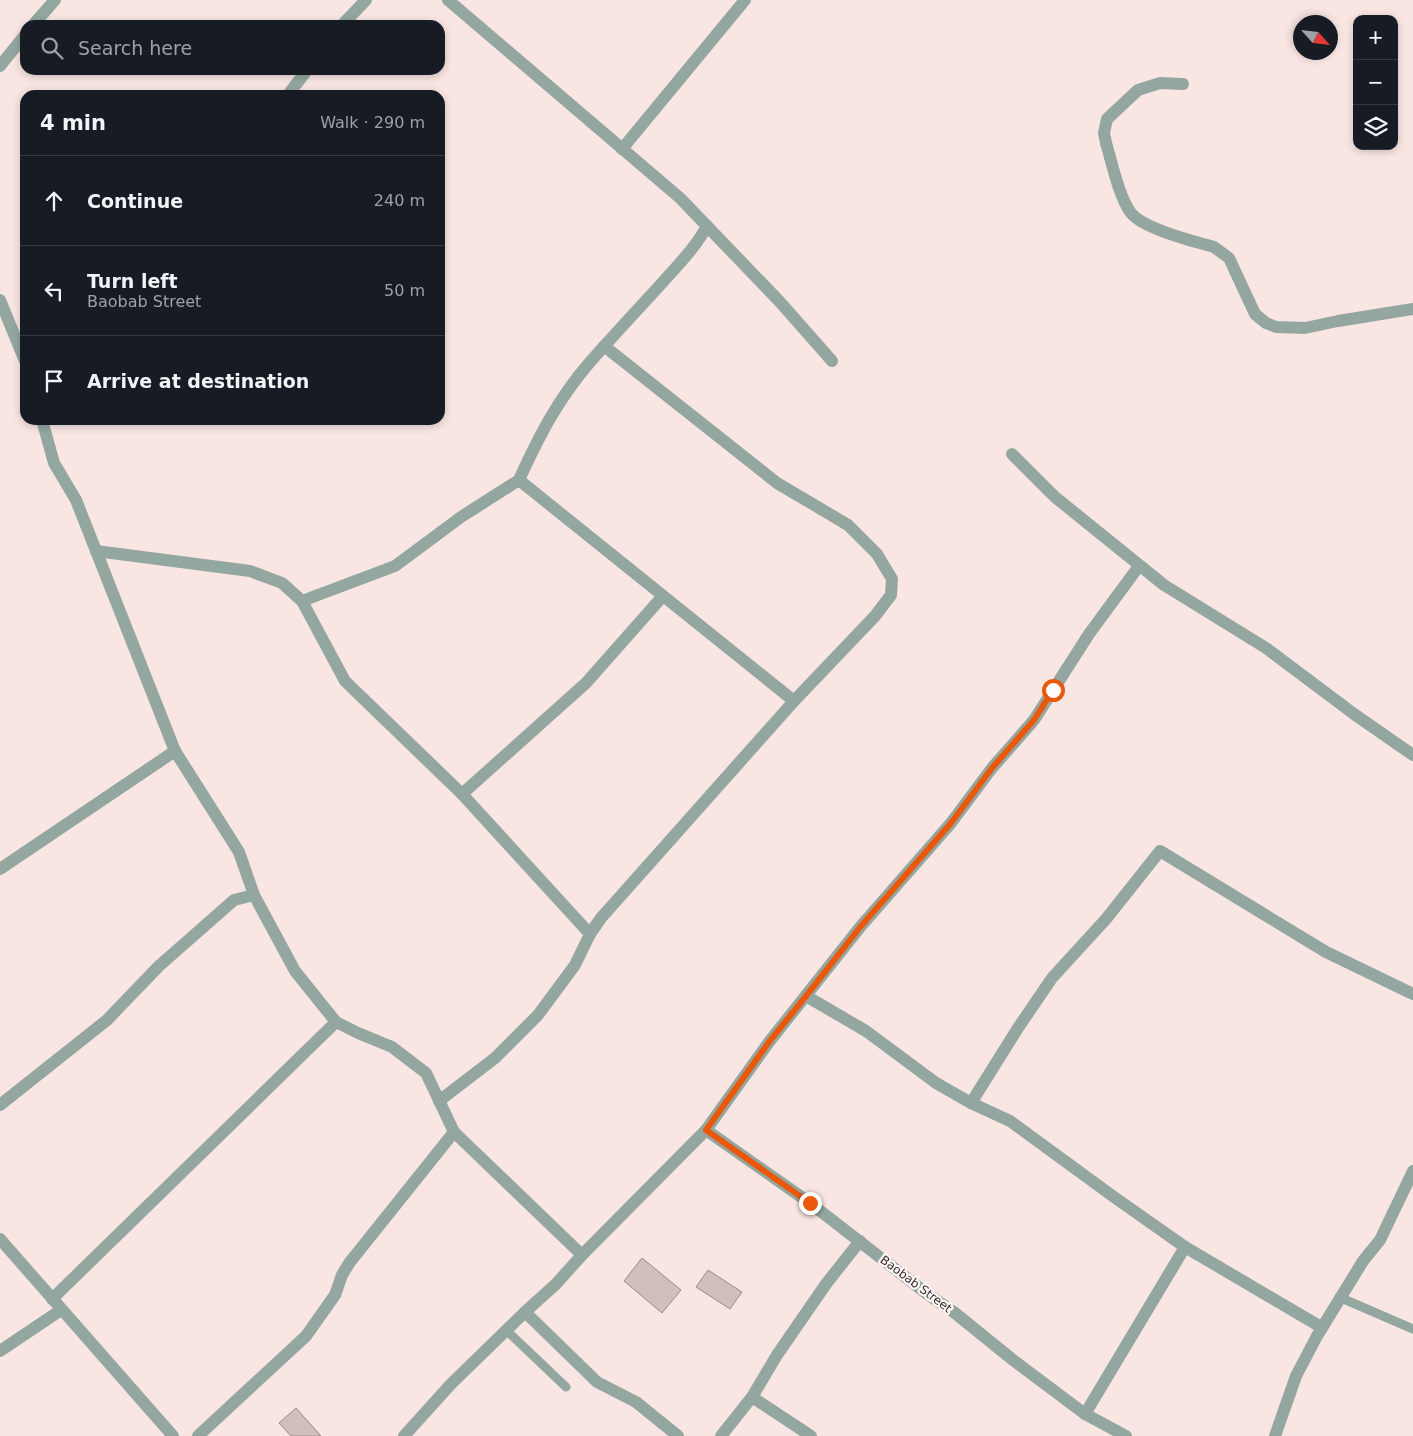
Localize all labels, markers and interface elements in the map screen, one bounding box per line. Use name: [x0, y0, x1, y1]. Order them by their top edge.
north arrow: [1293, 15, 1338, 60]
map controls: [1353, 15, 1398, 150]
button: +: [1353, 15, 1398, 60]
search box: [20, 20, 445, 75]
icon: search: [38, 34, 66, 62]
text: Search here: [78, 37, 192, 59]
button: −: [1353, 60, 1398, 105]
button: layers: [1353, 105, 1398, 150]
text: 4 min: [40, 111, 106, 135]
text: Walk · 290 m: [320, 113, 425, 132]
icon: ahead: [40, 187, 68, 215]
text: Continue: [87, 190, 183, 212]
text: 240 m: [374, 191, 425, 210]
text: Turn left: [87, 270, 178, 292]
icon: left: [40, 277, 68, 305]
text: 50 m: [384, 281, 425, 300]
text: Baobab Street: [87, 292, 201, 311]
icon: arrive: [40, 367, 68, 395]
text: Arrive at destination: [87, 370, 309, 392]
route start: [1042, 679, 1065, 702]
route end: [799, 1192, 822, 1215]
street label: Baobab Street: [878, 1253, 955, 1316]

